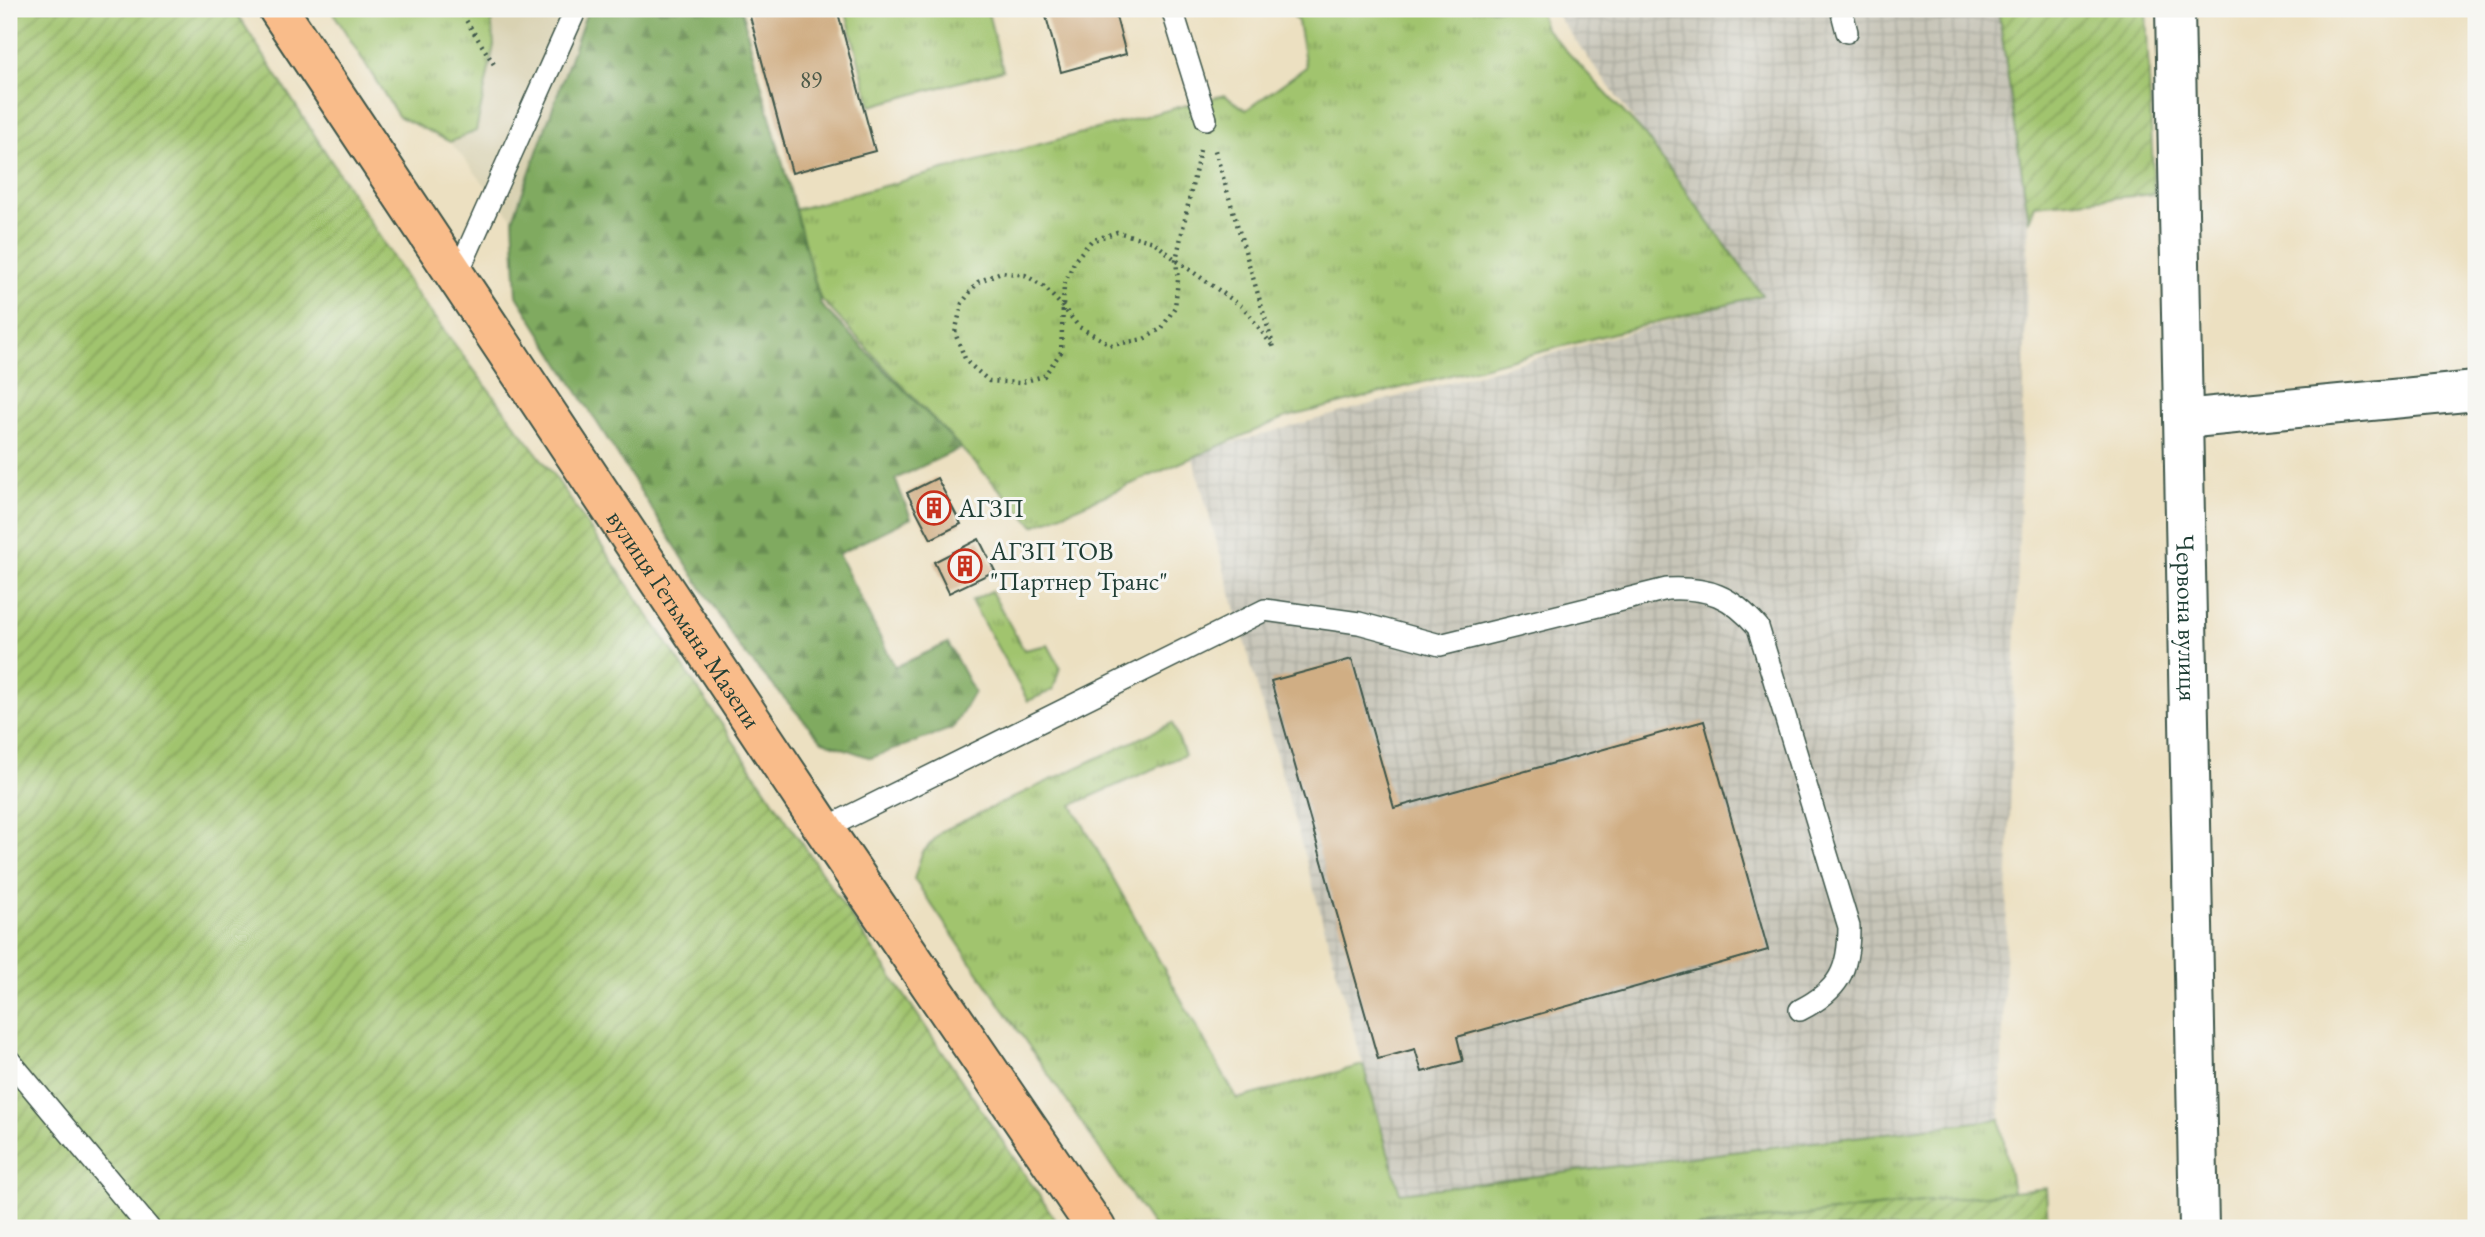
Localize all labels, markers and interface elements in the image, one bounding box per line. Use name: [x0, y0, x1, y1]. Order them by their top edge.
house number: 89: [800, 65, 822, 95]
building icon: АГЗП: [915, 489, 953, 527]
place label: АГЗП: [957, 491, 1024, 525]
street label: вулиця Гетьмана Мазепи: [599, 503, 769, 735]
place label: АГЗП ТОВ "Партнер Транс": [989, 534, 1168, 598]
street label: Червона вулиця: [2168, 534, 2206, 702]
building icon: АГЗП ТОВ "Партнер Транс": [946, 547, 984, 585]

